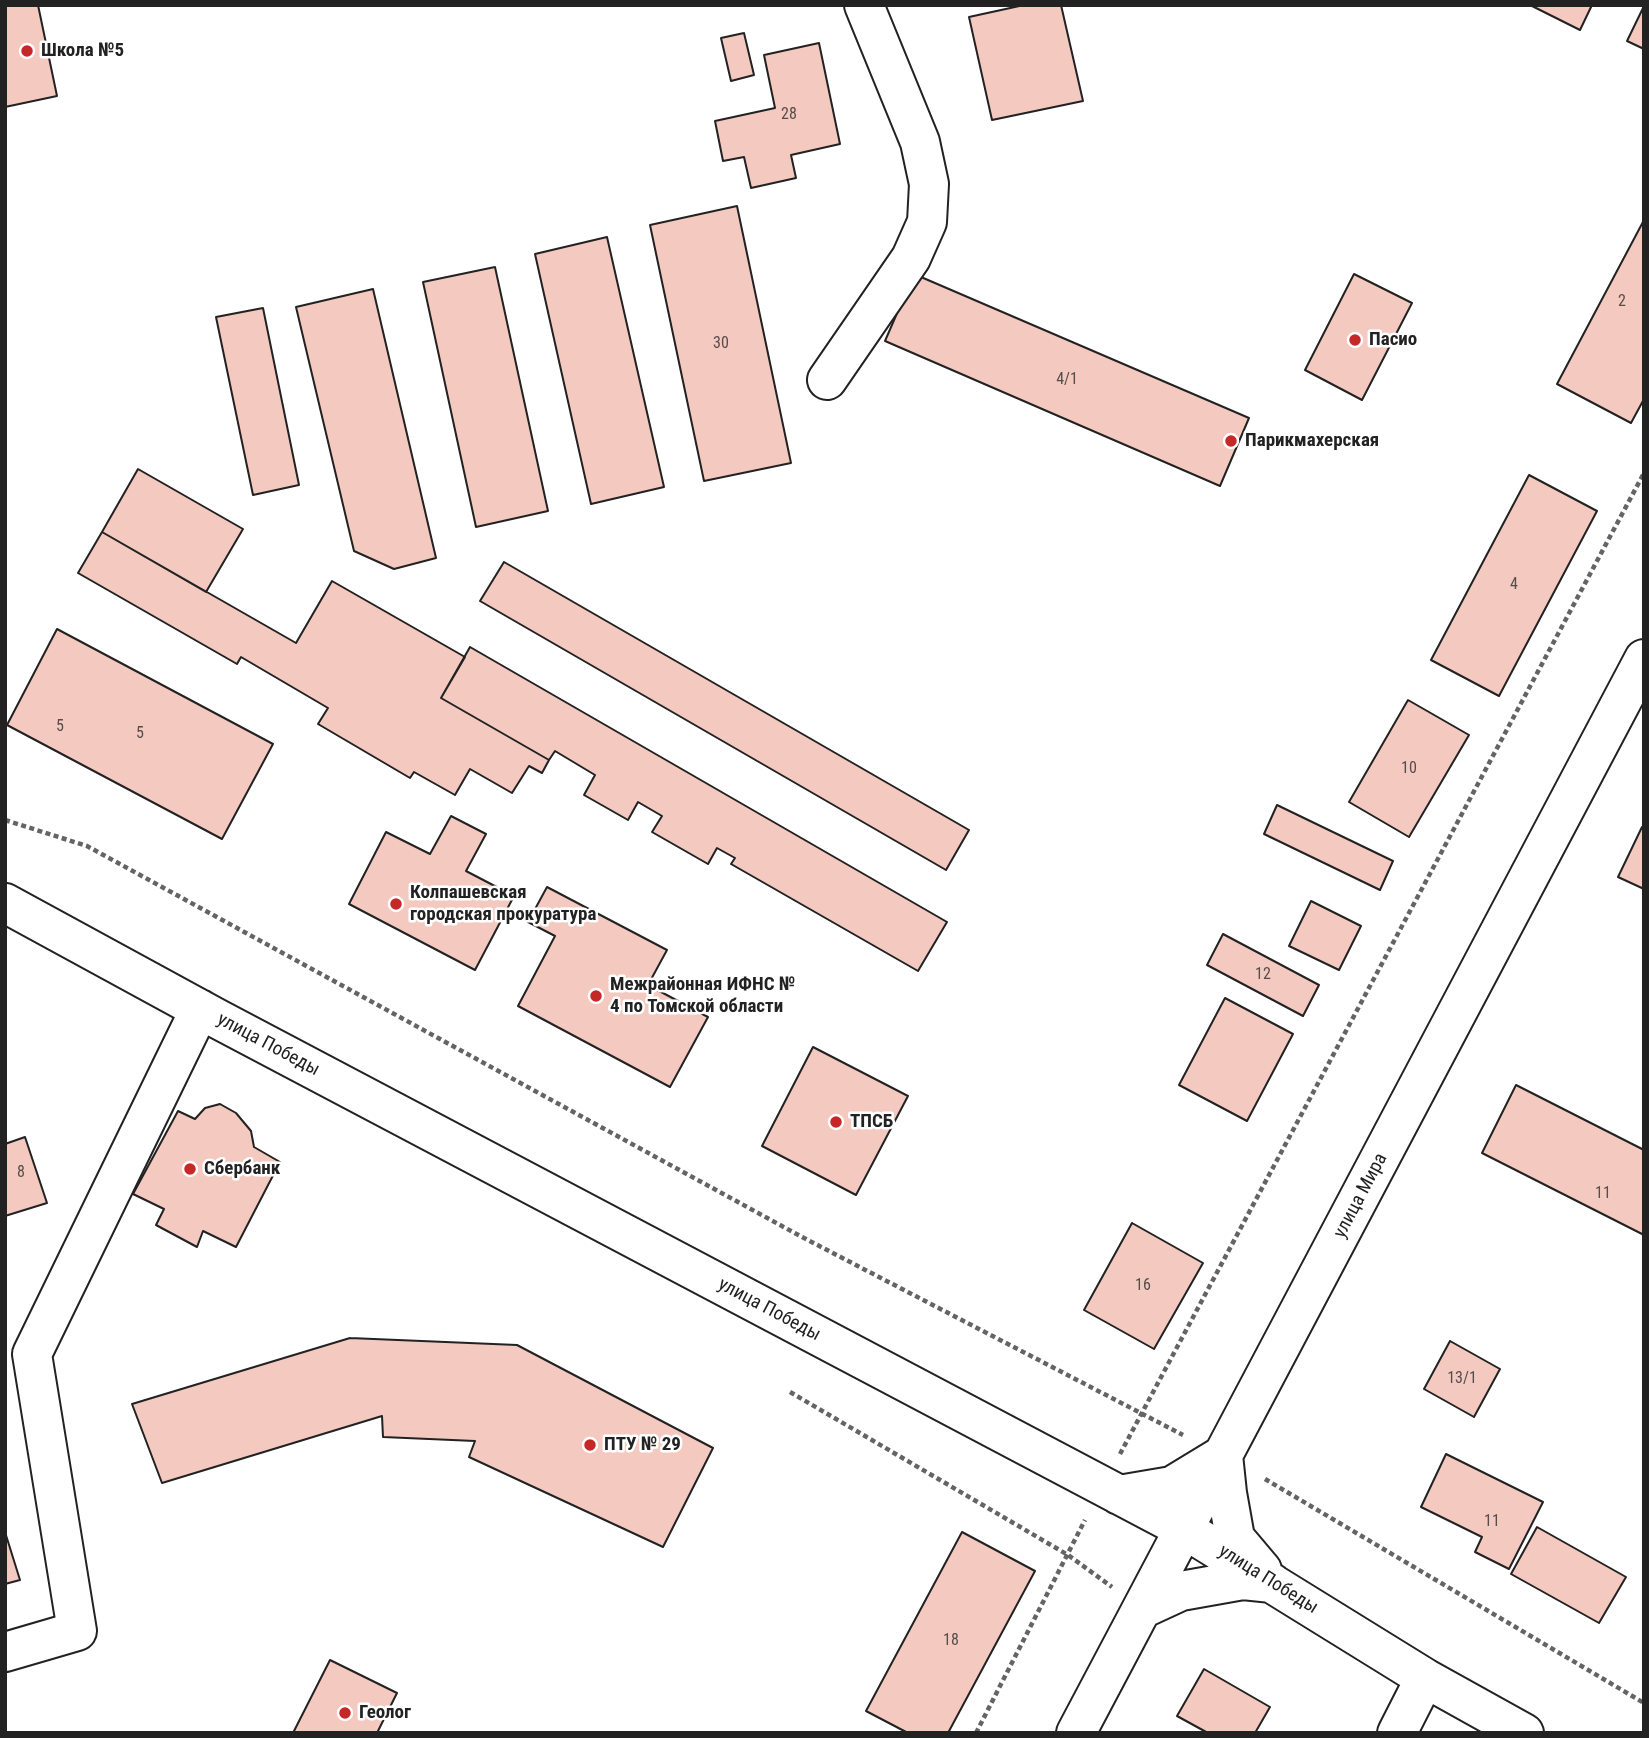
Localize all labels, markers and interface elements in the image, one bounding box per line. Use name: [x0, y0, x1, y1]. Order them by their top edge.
place label: Школа №5: [41, 40, 124, 62]
marker: Школа №5: [19, 43, 35, 59]
house number: 28: [781, 105, 797, 125]
house number: 2: [1618, 292, 1626, 312]
place label: Пасио: [1369, 329, 1417, 351]
marker: Пасио: [1347, 332, 1363, 348]
house number: 30: [713, 334, 729, 354]
house number: 4/1: [1056, 370, 1078, 390]
place label: Парикмахерская: [1245, 430, 1379, 452]
marker: Парикмахерская: [1223, 433, 1239, 449]
house number: 4: [1510, 575, 1518, 595]
house number: 5: [56, 717, 64, 737]
house number: 5: [136, 724, 144, 744]
house number: 10: [1401, 759, 1417, 779]
place label: Колпашевская городская прокуратура: [410, 882, 596, 926]
marker: Колпашевская городская прокуратура: [388, 896, 404, 912]
house number: 12: [1255, 965, 1271, 985]
place label: Межрайонная ИФНС № 4 по Томской области: [610, 974, 795, 1018]
marker: Межрайонная ИФНС № 4 по Томской области: [588, 988, 604, 1004]
street label: улица Победы: [213, 1008, 323, 1082]
place label: ТПСБ: [850, 1111, 893, 1133]
marker: ТПСБ: [828, 1114, 844, 1130]
street label: улица Мира: [1329, 1150, 1393, 1242]
place label: Сбербанк: [204, 1158, 280, 1180]
marker: Сбербанк: [182, 1161, 198, 1177]
house number: 8: [17, 1163, 25, 1183]
house number: 11: [1595, 1184, 1611, 1204]
street label: улица Победы: [714, 1273, 824, 1347]
house number: 16: [1135, 1276, 1151, 1296]
house number: 13/1: [1447, 1369, 1477, 1389]
place label: ПТУ № 29: [604, 1434, 681, 1456]
marker: ПТУ № 29: [582, 1437, 598, 1453]
house number: 11: [1484, 1512, 1500, 1532]
street label: улица Победы: [1214, 1540, 1322, 1620]
house number: 18: [943, 1631, 959, 1651]
place label: Геолог: [359, 1702, 411, 1724]
marker: Геолог: [337, 1705, 353, 1721]

